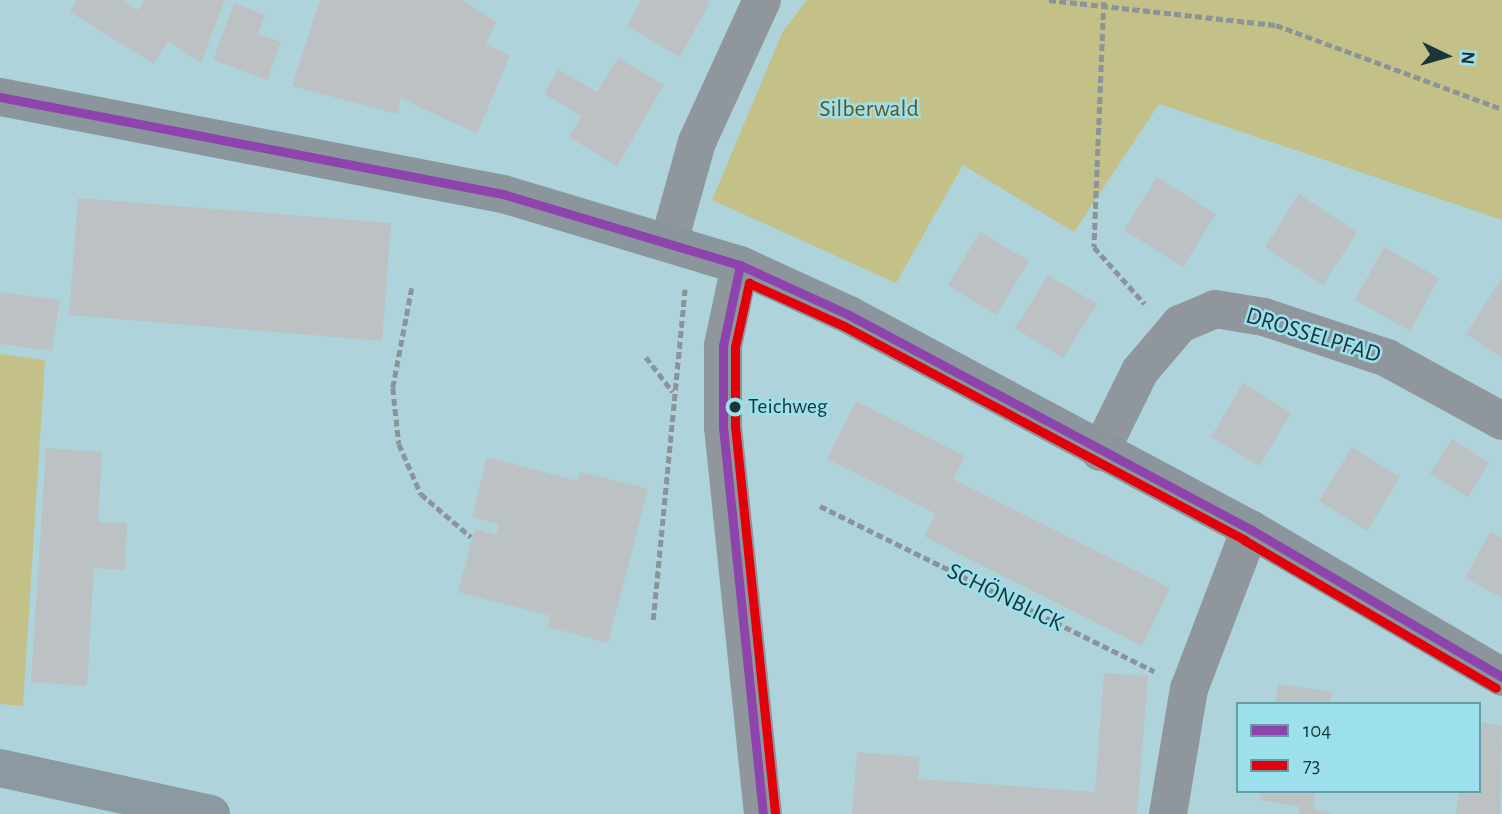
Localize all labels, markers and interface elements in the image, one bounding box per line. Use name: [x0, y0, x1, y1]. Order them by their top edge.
north arrow: [1411, 21, 1481, 91]
text: N: [1457, 50, 1477, 65]
park label: Silberwald: [819, 96, 919, 124]
street label: DROSSELPFAD: [1242, 302, 1384, 370]
place label: Teichweg: [748, 394, 827, 420]
marker: Teichweg: [728, 400, 742, 414]
street label: SCHÖNBLICK: [942, 557, 1068, 639]
legend: [1236, 702, 1481, 793]
text: 104: [1303, 720, 1331, 741]
text: 73: [1303, 755, 1320, 776]

